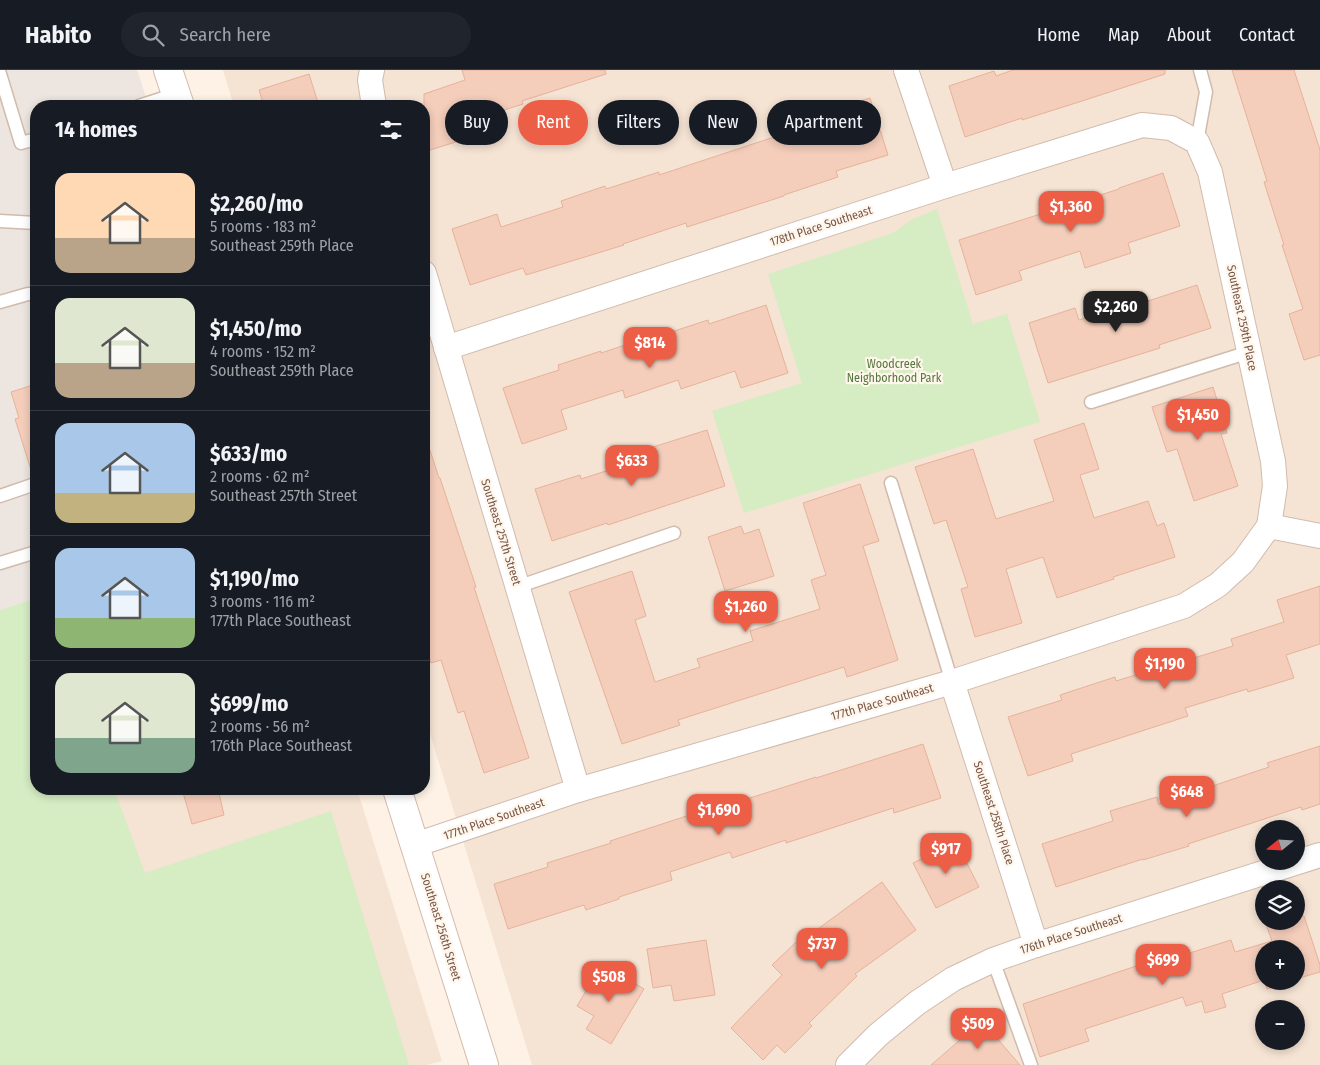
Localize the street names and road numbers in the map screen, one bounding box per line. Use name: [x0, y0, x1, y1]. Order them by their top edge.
street label: 178th Place Southeast: [768, 203, 874, 249]
street label: Southeast 259th Place: [1224, 264, 1260, 372]
street label: Southeast 257th Street: [478, 477, 524, 587]
street label: 177th Place Southeast: [829, 681, 935, 723]
street label: Southeast 258th Place: [971, 759, 1017, 867]
street label: 177th Place Southeast: [442, 795, 546, 843]
street label: Southeast 256th Street: [418, 872, 464, 982]
street label: 176th Place Southeast: [1018, 911, 1124, 957]

